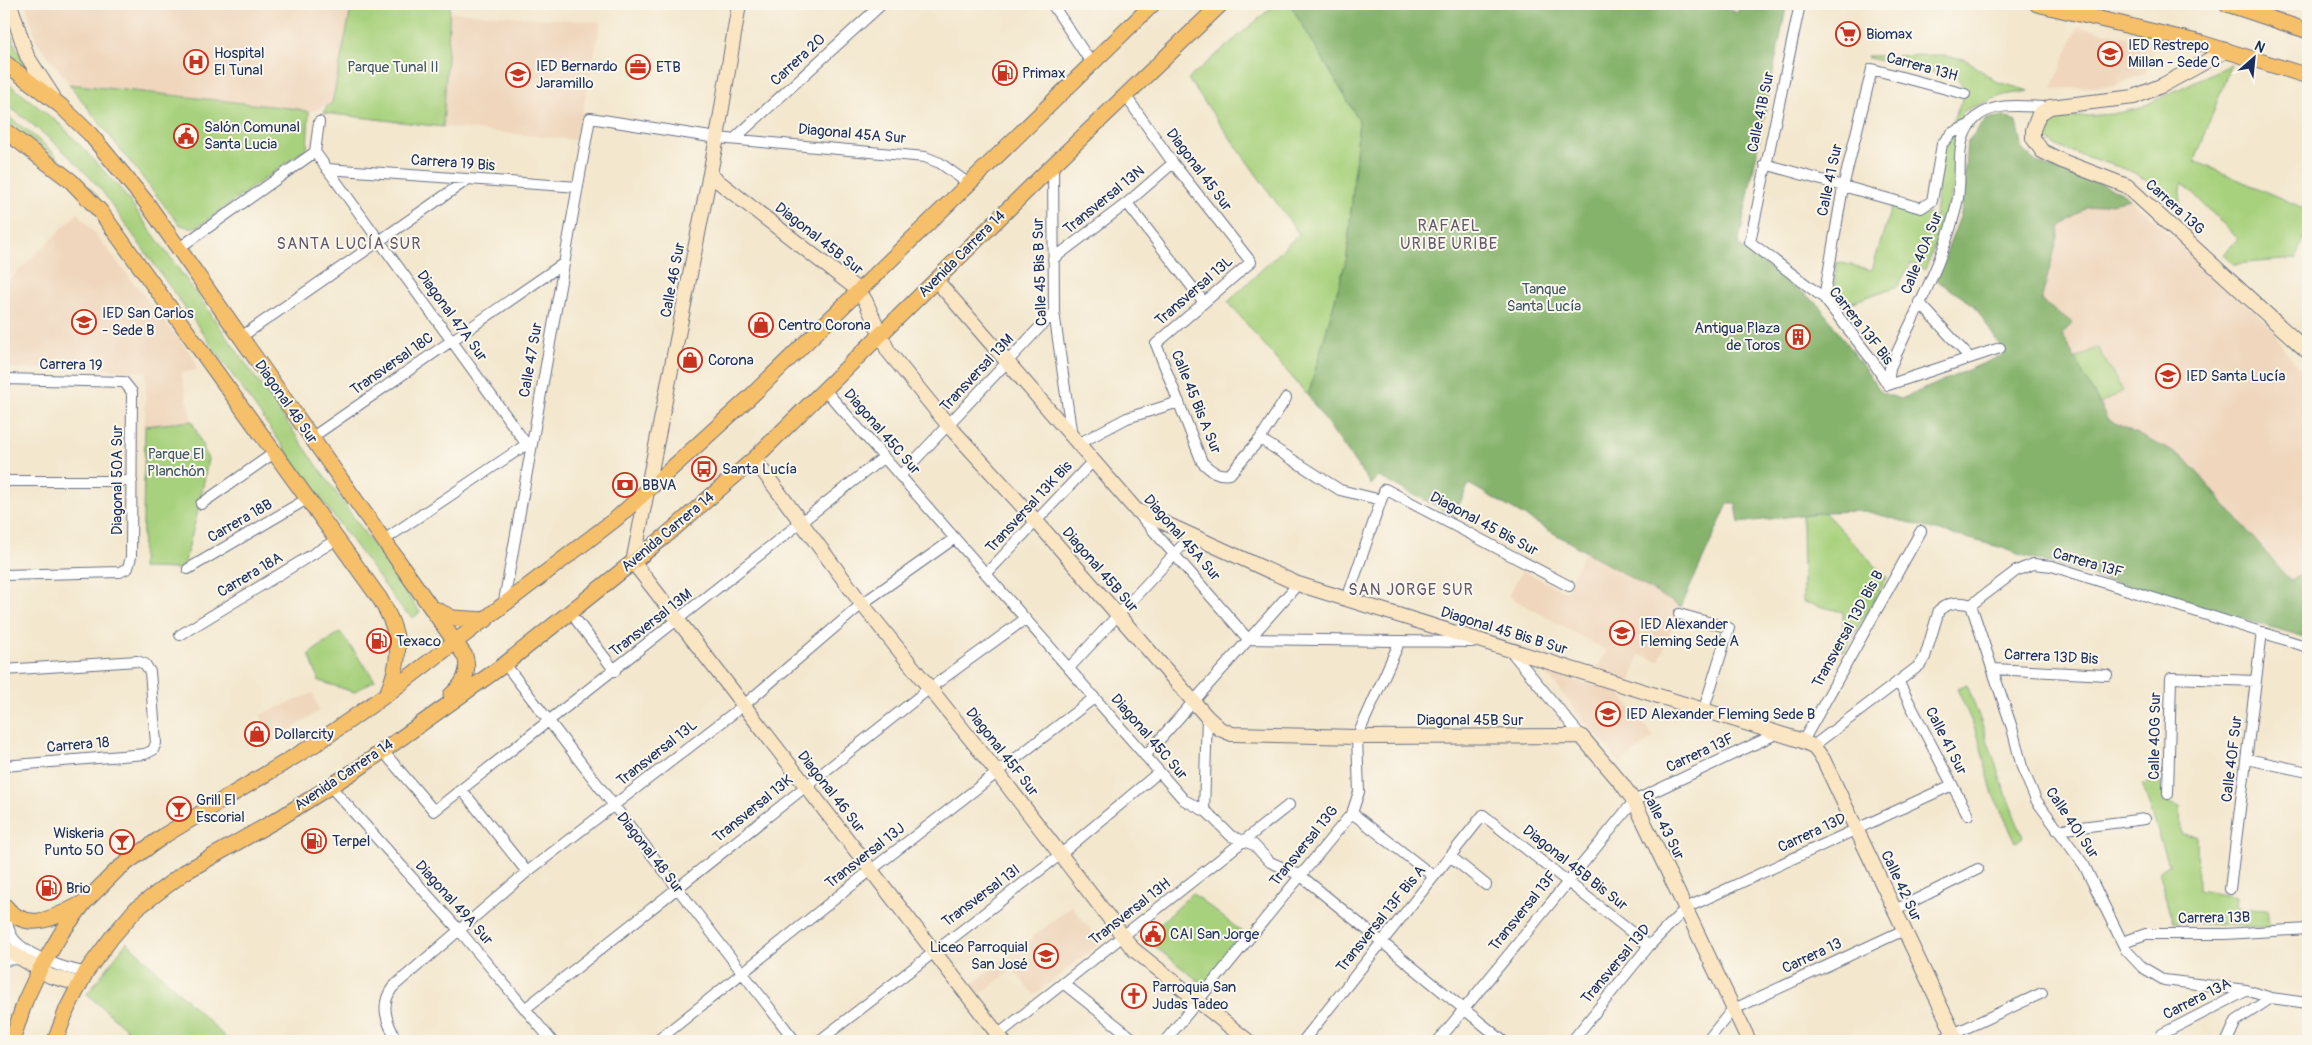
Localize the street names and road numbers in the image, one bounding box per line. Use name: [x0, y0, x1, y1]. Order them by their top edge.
street label: Carrera 20: [767, 30, 829, 90]
street label: Carrera 13H: [1884, 48, 1960, 86]
street label: Calle 41B Sur: [1743, 69, 1779, 154]
street label: Diagonal 45A Sur: [797, 120, 907, 148]
street label: Diagonal 45 Sur: [1162, 125, 1237, 216]
street label: Calle 41 Sur: [1813, 141, 1847, 218]
street label: Carrera 19 Bis: [410, 151, 496, 175]
street label: Transversal 13N: [1060, 161, 1148, 239]
street label: Carrera 13G: [2141, 175, 2209, 239]
street label: Diagonal 45B Sur: [771, 199, 868, 280]
street label: Avenida Carrera 14: [914, 206, 1010, 302]
street label: Calle 40A Sur: [1897, 208, 1947, 297]
street label: Calle 45 Bis B Sur: [1029, 217, 1051, 327]
street label: Calle 46 Sur: [656, 240, 690, 319]
street label: Transversal 13L: [1151, 252, 1237, 330]
street label: Diagonal 47A Sur: [413, 267, 492, 366]
street label: Carrera 13F Bis: [1825, 283, 1898, 369]
street label: Calle 47 Sur: [515, 321, 547, 399]
street label: Transversal 18C: [347, 328, 437, 400]
street label: Transversal 13M: [936, 330, 1018, 416]
street label: Calle 45 Bis A Sur: [1167, 348, 1226, 457]
street label: Carrera 19: [39, 355, 103, 375]
street label: Diagonal 48 Sur: [250, 356, 322, 448]
street label: Diagonal 45C Sur: [839, 385, 925, 479]
street label: Diagonal 50A Sur: [108, 424, 127, 535]
street label: Transversal 13K Bis: [981, 457, 1077, 557]
street label: Avenida Carrera 14: [618, 487, 719, 576]
street label: Diagonal 45 Bis Sur: [1427, 488, 1542, 561]
street label: Diagonal 45A Sur: [1139, 491, 1225, 586]
street label: Carrera 18B: [204, 495, 276, 547]
street label: Diagonal 45B Sur: [1058, 523, 1143, 617]
street label: Carrera 13F: [2050, 544, 2126, 582]
street label: Carrera 18A: [214, 548, 286, 602]
street label: Transversal 13D Bis B: [1808, 567, 1888, 691]
street label: Transversal 13M: [606, 585, 696, 661]
street label: Diagonal 45 Bis B Sur: [1438, 603, 1570, 659]
street label: Carrera 13D Bis: [2003, 645, 2099, 669]
street label: Diagonal 45C Sur: [1106, 690, 1192, 784]
street label: Calle 40G Sur: [2145, 691, 2165, 780]
street label: Diagonal 45F Sur: [961, 704, 1043, 801]
street label: Calle 41 Sur: [1921, 704, 1971, 779]
street label: Diagonal 45B Sur: [1416, 711, 1524, 730]
street label: Calle 40F Sur: [2217, 714, 2247, 803]
street label: Transversal 13L: [613, 716, 701, 790]
street label: Carrera 13F: [1663, 729, 1737, 777]
street label: Carrera 18: [46, 733, 111, 757]
street label: Avenida Carrera 14: [291, 735, 397, 815]
street label: Diagonal 46 Sur: [793, 747, 869, 837]
street label: Transversal 13K: [709, 771, 797, 847]
street label: Calle 40I Sur: [2041, 784, 2103, 863]
street label: Calle 43 Sur: [1637, 787, 1689, 864]
street label: Transversal 13G: [1266, 802, 1343, 890]
street label: Diagonal 48 Sur: [612, 809, 688, 898]
street label: Carrera 13D: [1775, 809, 1849, 857]
street label: Transversal 13J: [821, 819, 909, 893]
street label: Diagonal 45B Bis Sur: [1519, 821, 1632, 915]
street label: Calle 42 Sur: [1876, 848, 1926, 925]
street label: Diagonal 49A Sur: [411, 857, 498, 950]
street label: Transversal 13I: [938, 860, 1024, 932]
street label: Transversal 13F Bis A: [1332, 862, 1430, 976]
street label: Transversal 13F: [1485, 867, 1561, 955]
street label: Transversal 13H: [1085, 874, 1175, 950]
street label: Carrera 13B: [2178, 908, 2250, 928]
street label: Transversal 13D: [1577, 920, 1655, 1008]
street label: Carrera 13: [1779, 934, 1845, 978]
street label: Carrera 13A: [2160, 974, 2234, 1024]

